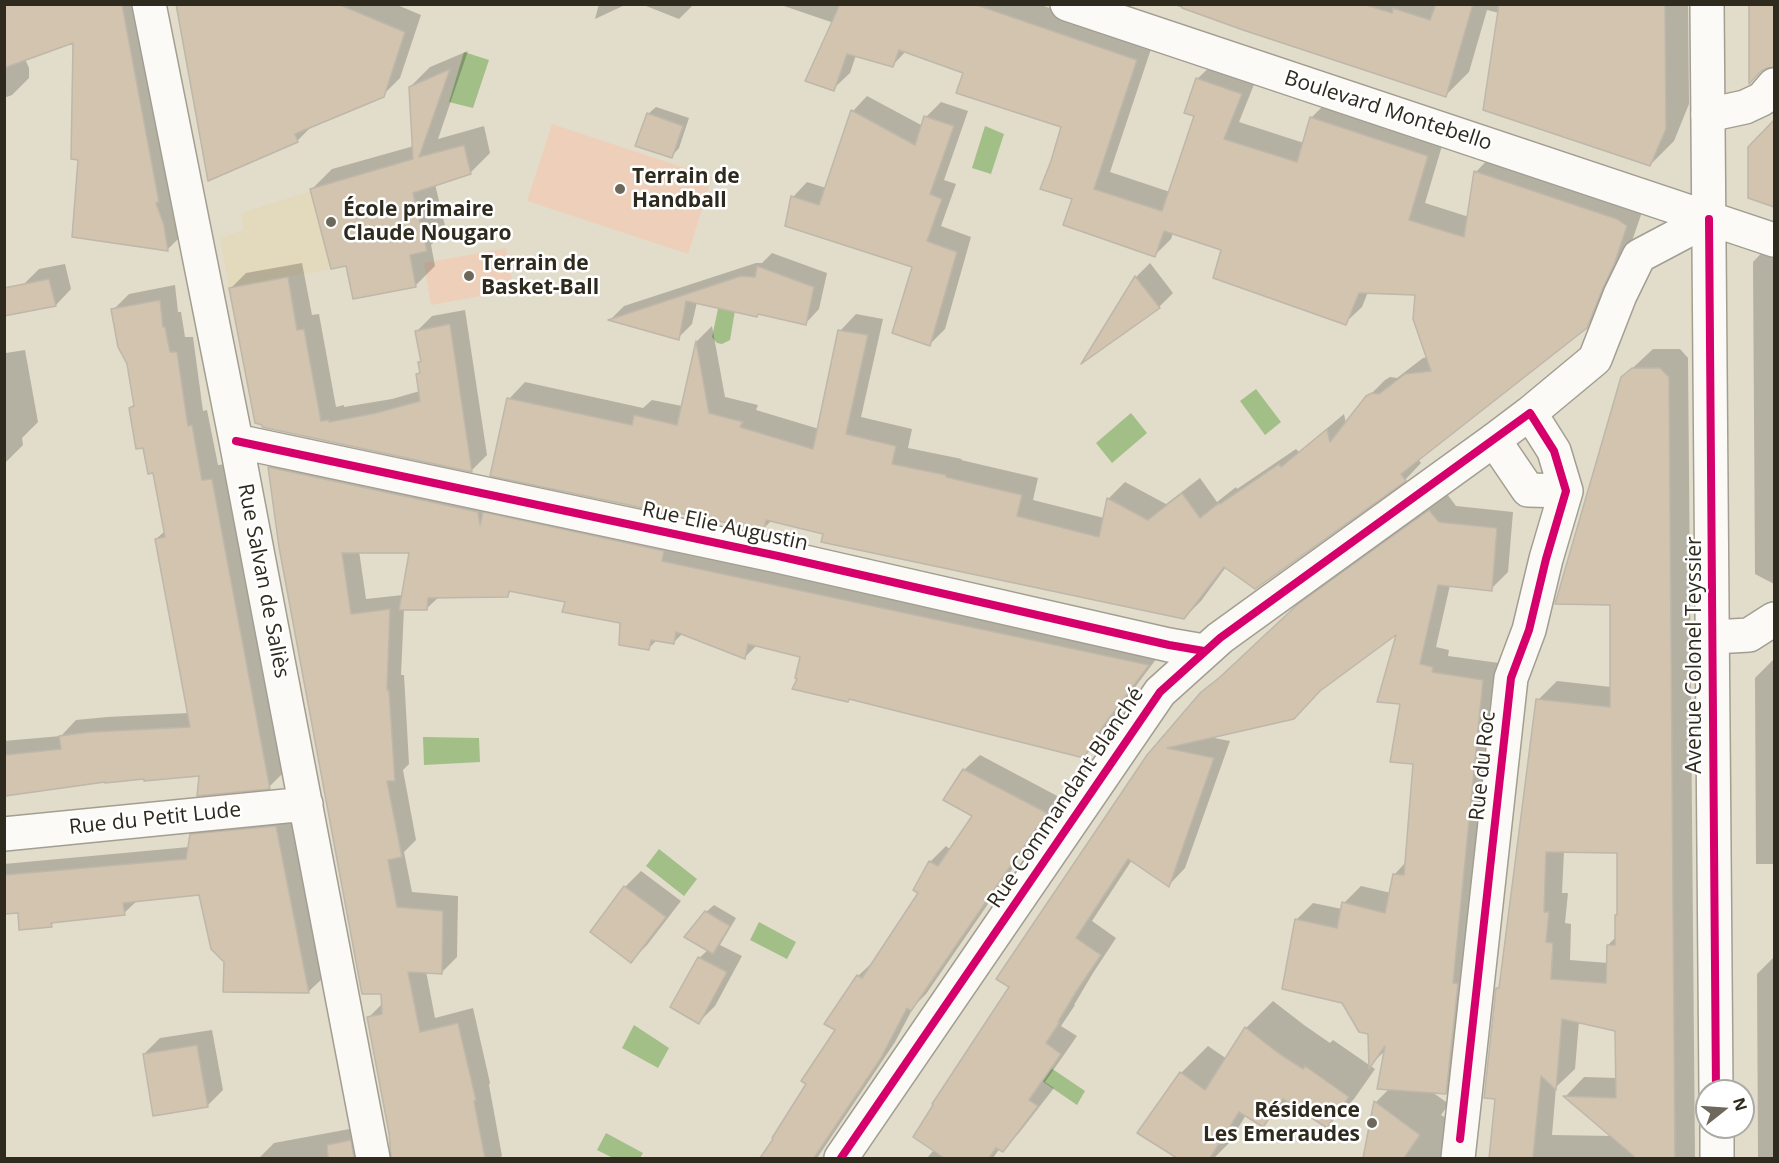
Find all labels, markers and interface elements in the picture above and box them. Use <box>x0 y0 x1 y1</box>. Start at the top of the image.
street label: Boulevard Montebello <box>1281 66 1495 156</box>
place label: Terrain de Handball <box>632 164 740 214</box>
marker: Terrain de Handball <box>613 182 627 196</box>
place label: École primaire Claude Nougaro <box>343 197 511 247</box>
marker: École primaire Claude Nougaro <box>324 215 338 229</box>
place label: Terrain de Basket-Ball <box>481 251 599 301</box>
marker: Terrain de Basket-Ball <box>462 269 476 283</box>
street label: Rue Salvan de Saliès <box>232 482 294 680</box>
street label: Rue Elie Augustin <box>640 497 810 557</box>
street label: Avenue Colonel Teyssier <box>1682 536 1708 774</box>
street label: Rue Commandant Blanché <box>983 683 1149 913</box>
street label: Rue du Roc <box>1465 710 1501 822</box>
street label: Rue du Petit Lude <box>68 797 242 841</box>
north arrow <box>1695 1079 1755 1139</box>
text: N <box>1728 1095 1753 1114</box>
place label: Résidence Les Emeraudes <box>1203 1098 1360 1148</box>
marker: Résidence Les Emeraudes <box>1365 1116 1379 1130</box>

